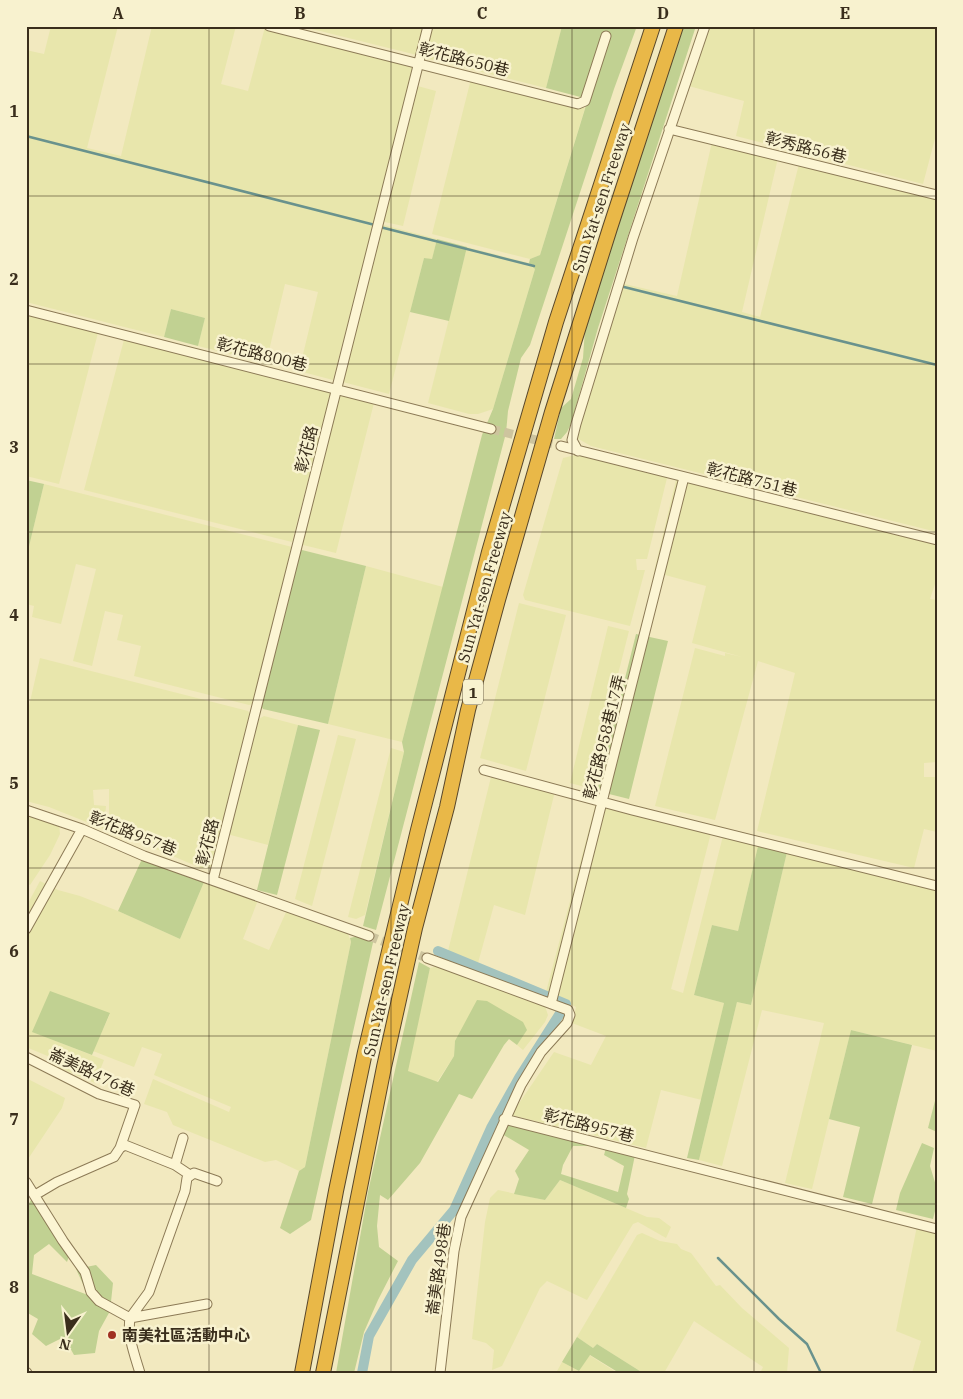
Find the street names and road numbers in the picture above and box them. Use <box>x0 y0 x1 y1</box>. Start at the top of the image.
street label: 彰花路650巷 <box>417 38 511 80</box>
street label: Sun Yat-sen Freeway <box>567 120 635 275</box>
street label: 彰秀路56巷 <box>763 127 849 167</box>
street label: 彰花路800巷 <box>215 333 309 375</box>
street label: 彰花路 <box>290 423 322 475</box>
street label: 彰花路751巷 <box>705 458 799 500</box>
street label: Sun Yat-sen Freeway <box>453 509 515 665</box>
street label: 彰花路958巷17弄 <box>579 672 629 802</box>
road number: 1 <box>463 680 483 704</box>
street label: 彰花路957巷 <box>86 806 180 860</box>
street label: 彰花路 <box>191 816 223 868</box>
street label: Sun Yat-sen Freeway <box>359 901 413 1058</box>
street label: 崙美路476巷 <box>46 1043 138 1101</box>
street label: 彰花路957巷 <box>542 1104 636 1146</box>
street label: 崙美路498巷 <box>422 1222 454 1316</box>

